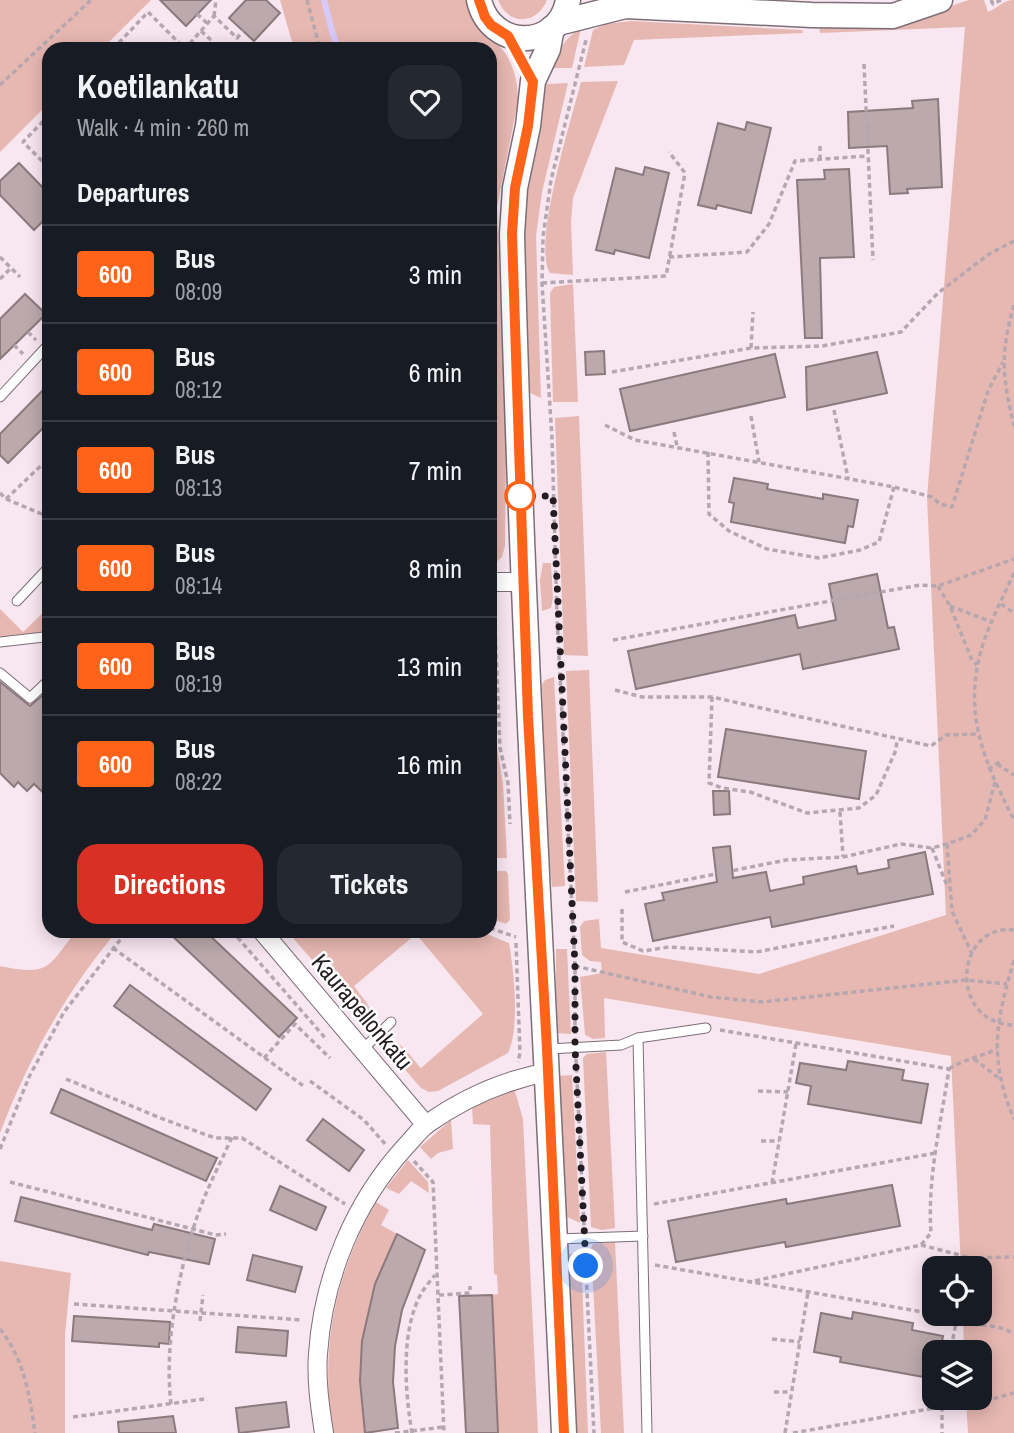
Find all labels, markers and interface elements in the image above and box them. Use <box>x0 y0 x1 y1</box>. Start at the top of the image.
text: Koetilankatu <box>77 64 239 108</box>
button: heart <box>388 65 462 139</box>
text: Walk · 4 min · 260 m <box>77 112 249 143</box>
text: Departures <box>77 175 190 210</box>
text: Bus <box>175 241 215 276</box>
text: 3 min <box>409 257 462 292</box>
text: 600 <box>99 258 132 290</box>
text: 08:09 <box>175 276 222 307</box>
text: Bus <box>175 339 215 374</box>
text: 6 min <box>409 355 462 390</box>
text: 600 <box>99 356 132 388</box>
text: 08:12 <box>175 374 222 405</box>
text: Bus <box>175 437 215 472</box>
text: 7 min <box>409 453 462 488</box>
text: 600 <box>99 454 132 486</box>
text: 08:13 <box>175 472 222 503</box>
unlabelled marker <box>505 481 535 511</box>
text: Bus <box>175 535 215 570</box>
text: 8 min <box>409 551 462 586</box>
text: 600 <box>99 552 132 584</box>
text: 08:14 <box>175 570 222 601</box>
text: Bus <box>175 633 215 668</box>
text: 13 min <box>397 649 462 684</box>
text: 600 <box>99 650 132 682</box>
text: 08:19 <box>175 668 222 699</box>
text: Bus <box>175 731 215 766</box>
text: 16 min <box>397 747 462 782</box>
text: 600 <box>99 748 132 780</box>
text: 08:22 <box>175 766 222 797</box>
button: Directions <box>77 844 263 924</box>
button: Tickets <box>277 844 462 924</box>
street label: Kaurapellonkatu <box>305 947 421 1076</box>
your location <box>568 1248 603 1283</box>
map controls <box>922 1256 992 1410</box>
button: locate <box>922 1256 992 1326</box>
button: layers <box>922 1340 992 1410</box>

